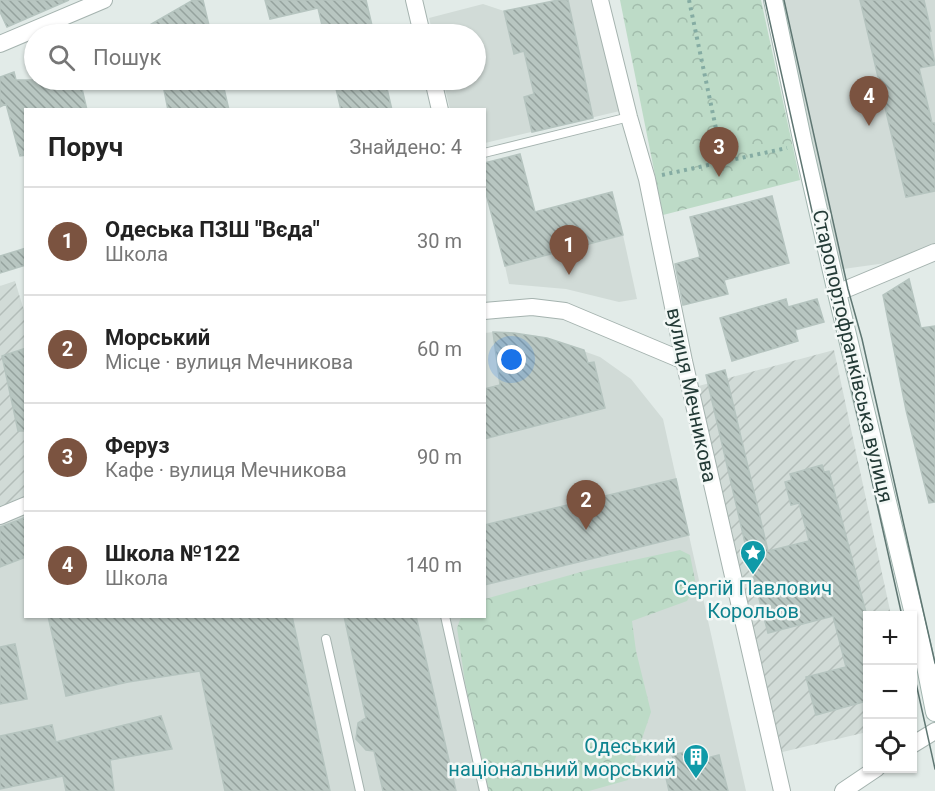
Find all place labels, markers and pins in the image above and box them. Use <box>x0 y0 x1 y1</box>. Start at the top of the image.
pin: 4 <box>850 76 888 126</box>
pin: 3 <box>700 128 738 177</box>
pin: 1 <box>550 226 588 275</box>
pin: 2 <box>566 480 606 530</box>
place icon: Сергій Павлович Корольов <box>738 538 768 576</box>
place label: Сергій Павлович Корольов <box>674 576 832 623</box>
place label: Одеський національний морський <box>448 734 676 781</box>
building icon: Одеський національний морський <box>681 742 711 780</box>

